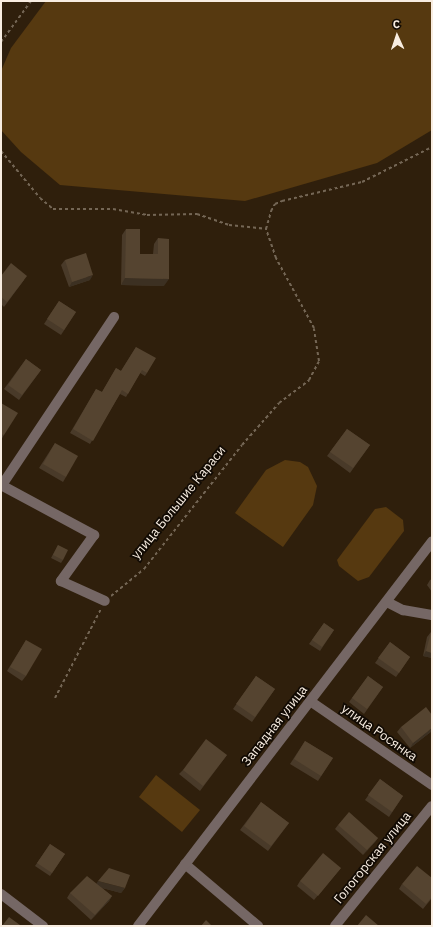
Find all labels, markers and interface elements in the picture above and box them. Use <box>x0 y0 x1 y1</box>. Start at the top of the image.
north arrow <box>377 16 417 56</box>
text: С <box>392 17 400 31</box>
street label: улица Большие Караси <box>129 443 229 563</box>
street label: Западная улица <box>239 683 311 769</box>
street label: улица Росянка <box>338 701 420 765</box>
street label: Гологорская улица <box>331 809 415 907</box>

